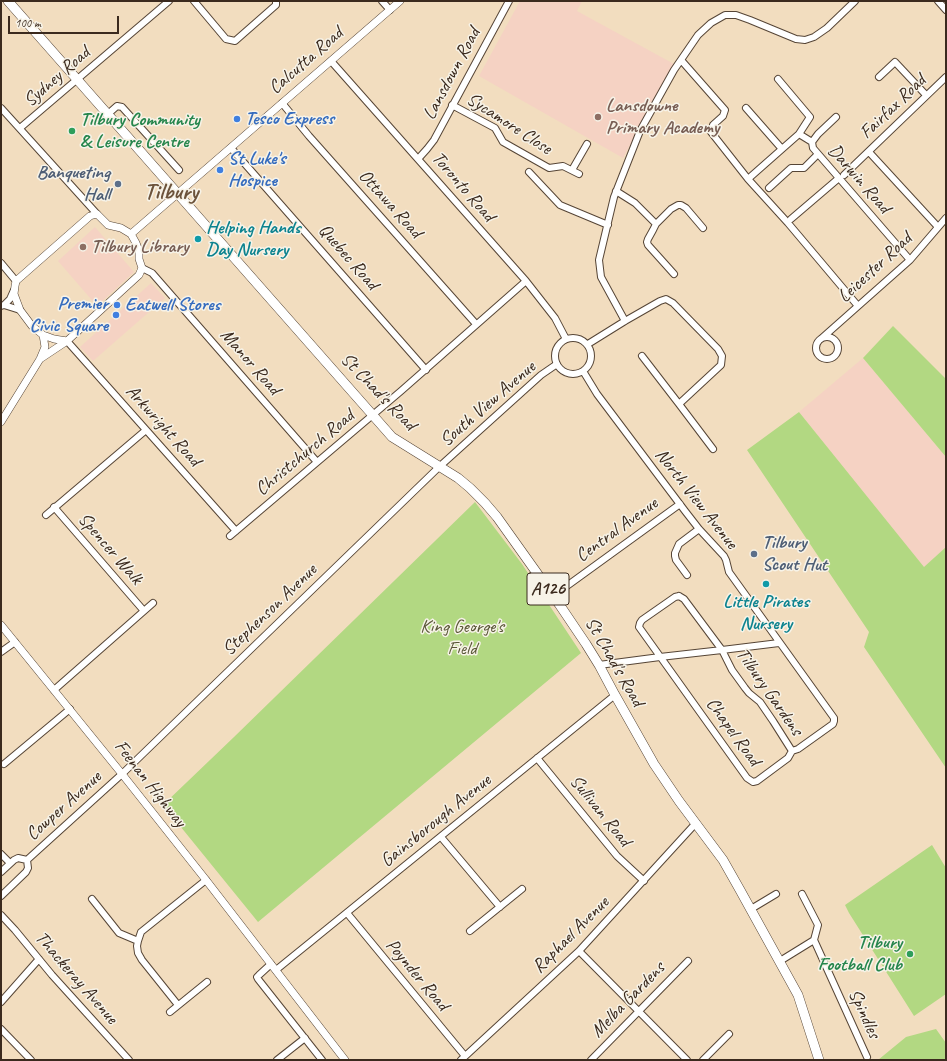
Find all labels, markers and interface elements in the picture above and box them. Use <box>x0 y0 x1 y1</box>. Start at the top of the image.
scale bar <box>10 8 121 34</box>
text: 100 m <box>15 15 41 31</box>
street label: Calcutta Road <box>264 23 348 99</box>
street label: Lansdown Road <box>418 24 486 124</box>
street label: Sydney Road <box>19 42 95 112</box>
street label: Fairfax Road <box>855 70 931 144</box>
street label: Sycamore Close <box>462 88 556 160</box>
place label: Lansdowne Primary Academy <box>606 95 719 139</box>
place label: Tesco Express <box>245 108 334 130</box>
place label: Tilbury Community & Leisure Centre <box>80 109 200 153</box>
marker: Lansdowne Primary Academy <box>593 112 603 122</box>
marker: Tesco Express <box>232 114 242 124</box>
marker: Tilbury Community & Leisure Centre <box>67 126 77 136</box>
street label: Darwin Road <box>823 140 895 218</box>
street label: Toronto Road <box>426 147 500 227</box>
place label: St Luke's Hospice <box>228 148 286 192</box>
place label: Banqueting Hall <box>37 162 110 206</box>
marker: St Luke's Hospice <box>215 165 225 175</box>
street label: Ottawa Road <box>353 165 427 243</box>
marker: Banqueting Hall <box>113 179 123 189</box>
district label: Tilbury <box>144 179 198 207</box>
place label: Helping Hands Day Nursery <box>206 217 300 261</box>
street label: Quebec Road <box>313 219 383 295</box>
street label: Leicester Road <box>833 228 917 308</box>
marker: Helping Hands Day Nursery <box>193 234 203 244</box>
place label: Tilbury Library <box>91 236 189 258</box>
marker: Tilbury Library <box>78 242 88 252</box>
place label: Premier Civic Square <box>30 293 108 337</box>
place label: Eatwell Stores <box>125 294 220 316</box>
marker: Eatwell Stores <box>112 300 122 310</box>
marker: Premier Civic Square <box>111 310 121 320</box>
street label: Manor Road <box>215 324 285 400</box>
street label: St Chad's Road <box>335 348 421 436</box>
street label: South View Avenue <box>435 356 541 452</box>
street label: Arkwright Road <box>121 381 205 471</box>
street label: Christchurch Road <box>251 405 359 501</box>
street label: North View Avenue <box>650 444 742 554</box>
street label: Central Avenue <box>572 493 662 567</box>
street label: Spencer Walk <box>73 508 147 590</box>
place label: Tilbury Scout Hut <box>762 532 827 576</box>
marker: Tilbury Scout Hut <box>749 549 759 559</box>
street label: Stephenson Avenue <box>218 559 322 661</box>
road number: A126 <box>527 573 569 605</box>
marker: Little Pirates Nursery <box>761 579 771 589</box>
place label: Little Pirates Nursery <box>723 591 809 635</box>
street label: St Chad's Road <box>579 613 649 711</box>
park label: King George's Field <box>420 616 504 660</box>
street label: Tilbury Gardens <box>730 644 808 740</box>
street label: Chapel Road <box>701 693 765 771</box>
street label: Feenan Highway <box>109 736 191 832</box>
street label: Cowper Avenue <box>22 766 106 846</box>
street label: Gainsborough Avenue <box>376 770 496 872</box>
street label: Sullivan Road <box>564 771 636 851</box>
street label: Raphael Avenue <box>528 892 614 978</box>
street label: Thackeray Avenue <box>30 927 122 1029</box>
place label: Tilbury Football Club <box>818 932 902 976</box>
street label: Poynder Road <box>380 934 454 1016</box>
marker: Tilbury Football Club <box>905 949 915 959</box>
street label: Melba Gardens <box>586 957 670 1043</box>
street label: Spindles <box>843 986 885 1042</box>

